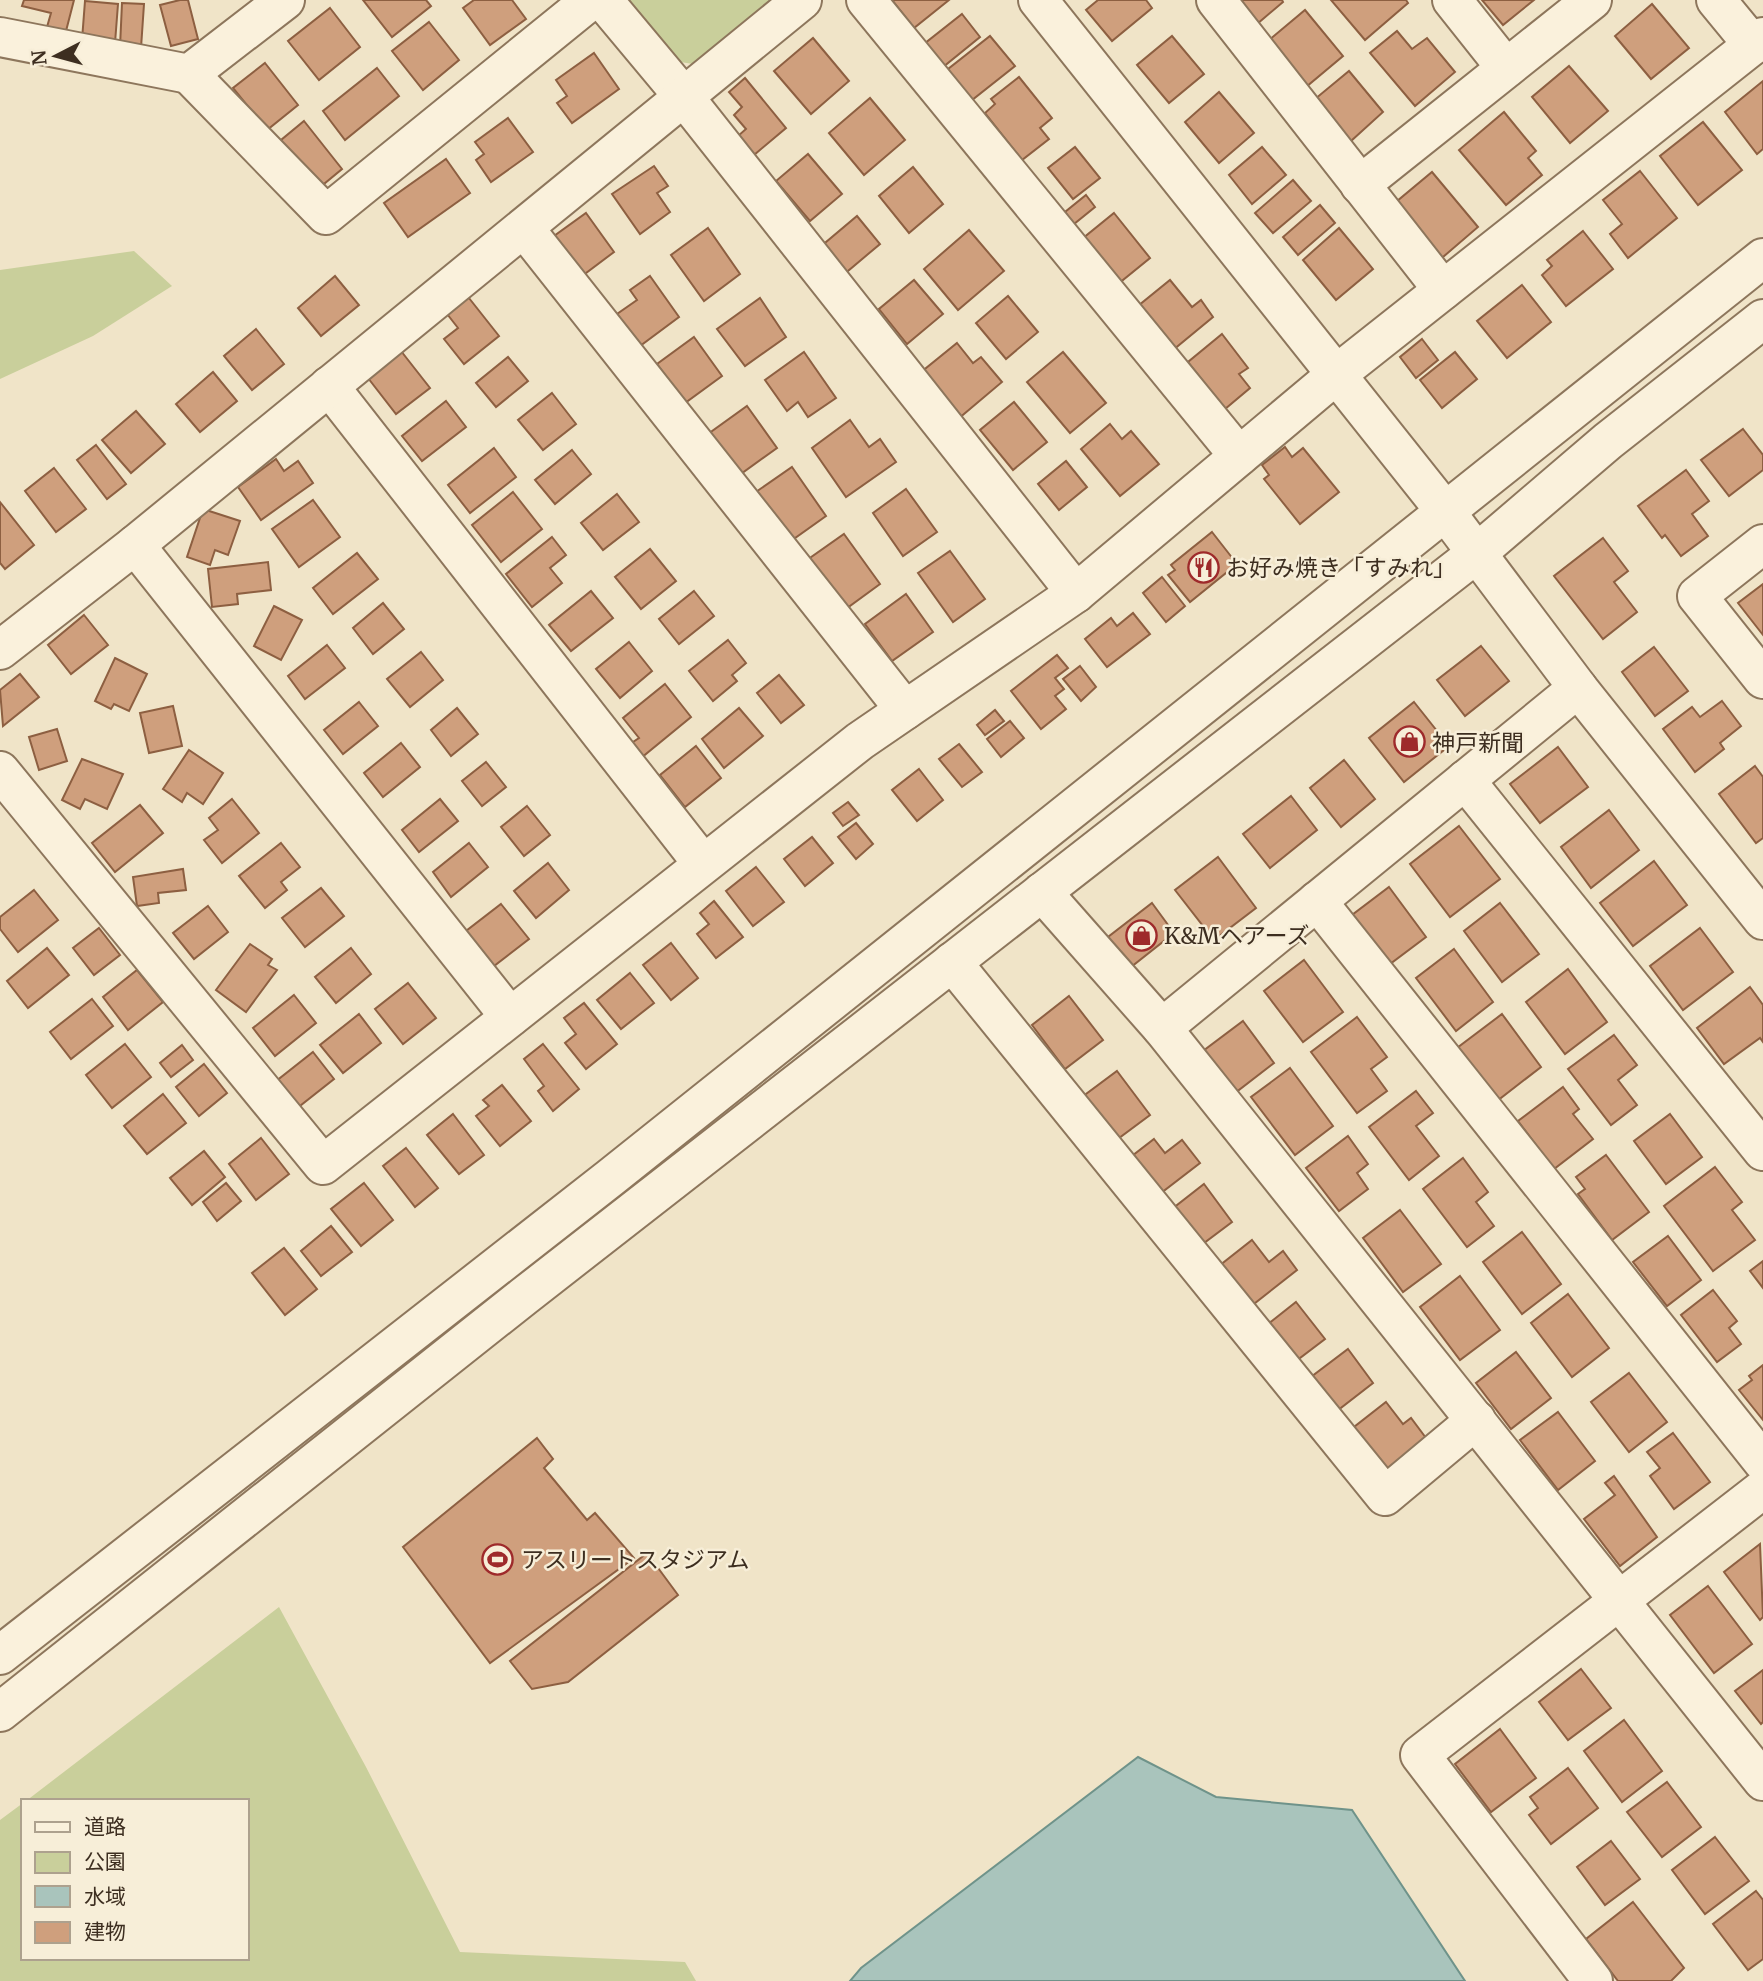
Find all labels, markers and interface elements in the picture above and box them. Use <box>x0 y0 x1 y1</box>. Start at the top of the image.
north arrow <box>21 21 91 91</box>
text: N <box>26 49 52 66</box>
restaurant icon: お好み焼き「すみれ」 <box>1186 550 1220 584</box>
place label: お好み焼き「すみれ」 <box>1226 553 1456 582</box>
shop icon: 神戸新聞 <box>1392 725 1426 759</box>
place label: 神戸新聞 <box>1432 728 1524 757</box>
shop icon: K&Mヘアーズ <box>1124 918 1158 952</box>
place label: K&Mヘアーズ <box>1164 921 1310 950</box>
sports icon: アスリートスタジアム <box>481 1542 515 1576</box>
place label: アスリートスタジアム <box>521 1545 749 1574</box>
legend <box>21 1799 248 1960</box>
text: 道路 <box>84 1813 126 1840</box>
text: 公園 <box>84 1848 126 1875</box>
text: 水域 <box>84 1883 126 1910</box>
text: 建物 <box>84 1918 126 1945</box>

